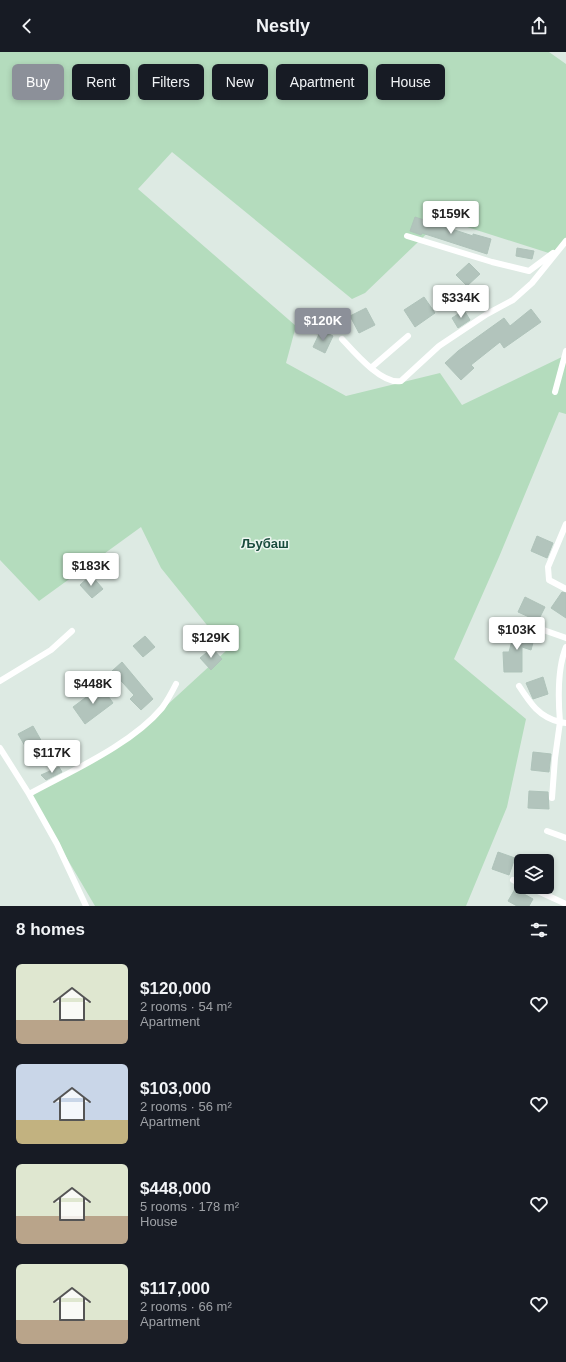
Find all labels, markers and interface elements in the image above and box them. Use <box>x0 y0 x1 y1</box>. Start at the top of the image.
icon: back <box>16 15 38 37</box>
icon: share <box>528 15 550 37</box>
text: Nestly <box>256 16 310 36</box>
chip: Buy <box>12 64 64 100</box>
chip: Rent <box>72 64 130 100</box>
chip: Filters <box>138 64 204 100</box>
chip: New <box>212 64 268 100</box>
chip: Apartment <box>276 64 368 100</box>
chip: House <box>376 64 445 100</box>
pin: $159K <box>423 201 479 235</box>
text: $159K <box>432 206 470 221</box>
pin: $334K <box>433 285 489 319</box>
text: $334K <box>442 290 480 305</box>
pin: $120K <box>295 308 351 342</box>
text: $120K <box>304 313 342 328</box>
district label: Љубаш <box>241 536 289 551</box>
pin: $183K <box>63 553 119 587</box>
text: $183K <box>72 558 110 573</box>
pin: $103K <box>489 617 545 651</box>
text: $103K <box>498 622 536 637</box>
pin: $129K <box>183 625 239 659</box>
text: $129K <box>192 630 230 645</box>
pin: $448K <box>65 671 121 705</box>
text: $448K <box>74 676 112 691</box>
pin: $117K <box>24 740 80 774</box>
text: $117K <box>33 745 71 760</box>
map controls <box>514 854 554 894</box>
button: layers <box>514 854 554 894</box>
icon: filters <box>528 919 550 941</box>
text: 8 homes <box>16 920 85 939</box>
text: $120,000 <box>140 979 211 998</box>
icon: home <box>48 980 96 1028</box>
icon: heart <box>528 993 550 1015</box>
text: 2 rooms · 54 m² <box>140 999 232 1014</box>
text: Apartment <box>140 1014 200 1029</box>
text: $103,000 <box>140 1079 211 1098</box>
icon: home <box>48 1080 96 1128</box>
icon: heart <box>528 1093 550 1115</box>
text: 2 rooms · 56 m² <box>140 1099 232 1114</box>
text: Apartment <box>140 1114 200 1129</box>
text: $448,000 <box>140 1179 211 1198</box>
icon: home <box>48 1180 96 1228</box>
icon: heart <box>528 1193 550 1215</box>
text: 5 rooms · 178 m² <box>140 1199 239 1214</box>
text: House <box>140 1214 178 1229</box>
text: $117,000 <box>140 1279 210 1298</box>
icon: home <box>48 1280 96 1328</box>
icon: heart <box>528 1293 550 1315</box>
text: 2 rooms · 66 m² <box>140 1299 232 1314</box>
text: Apartment <box>140 1314 200 1329</box>

